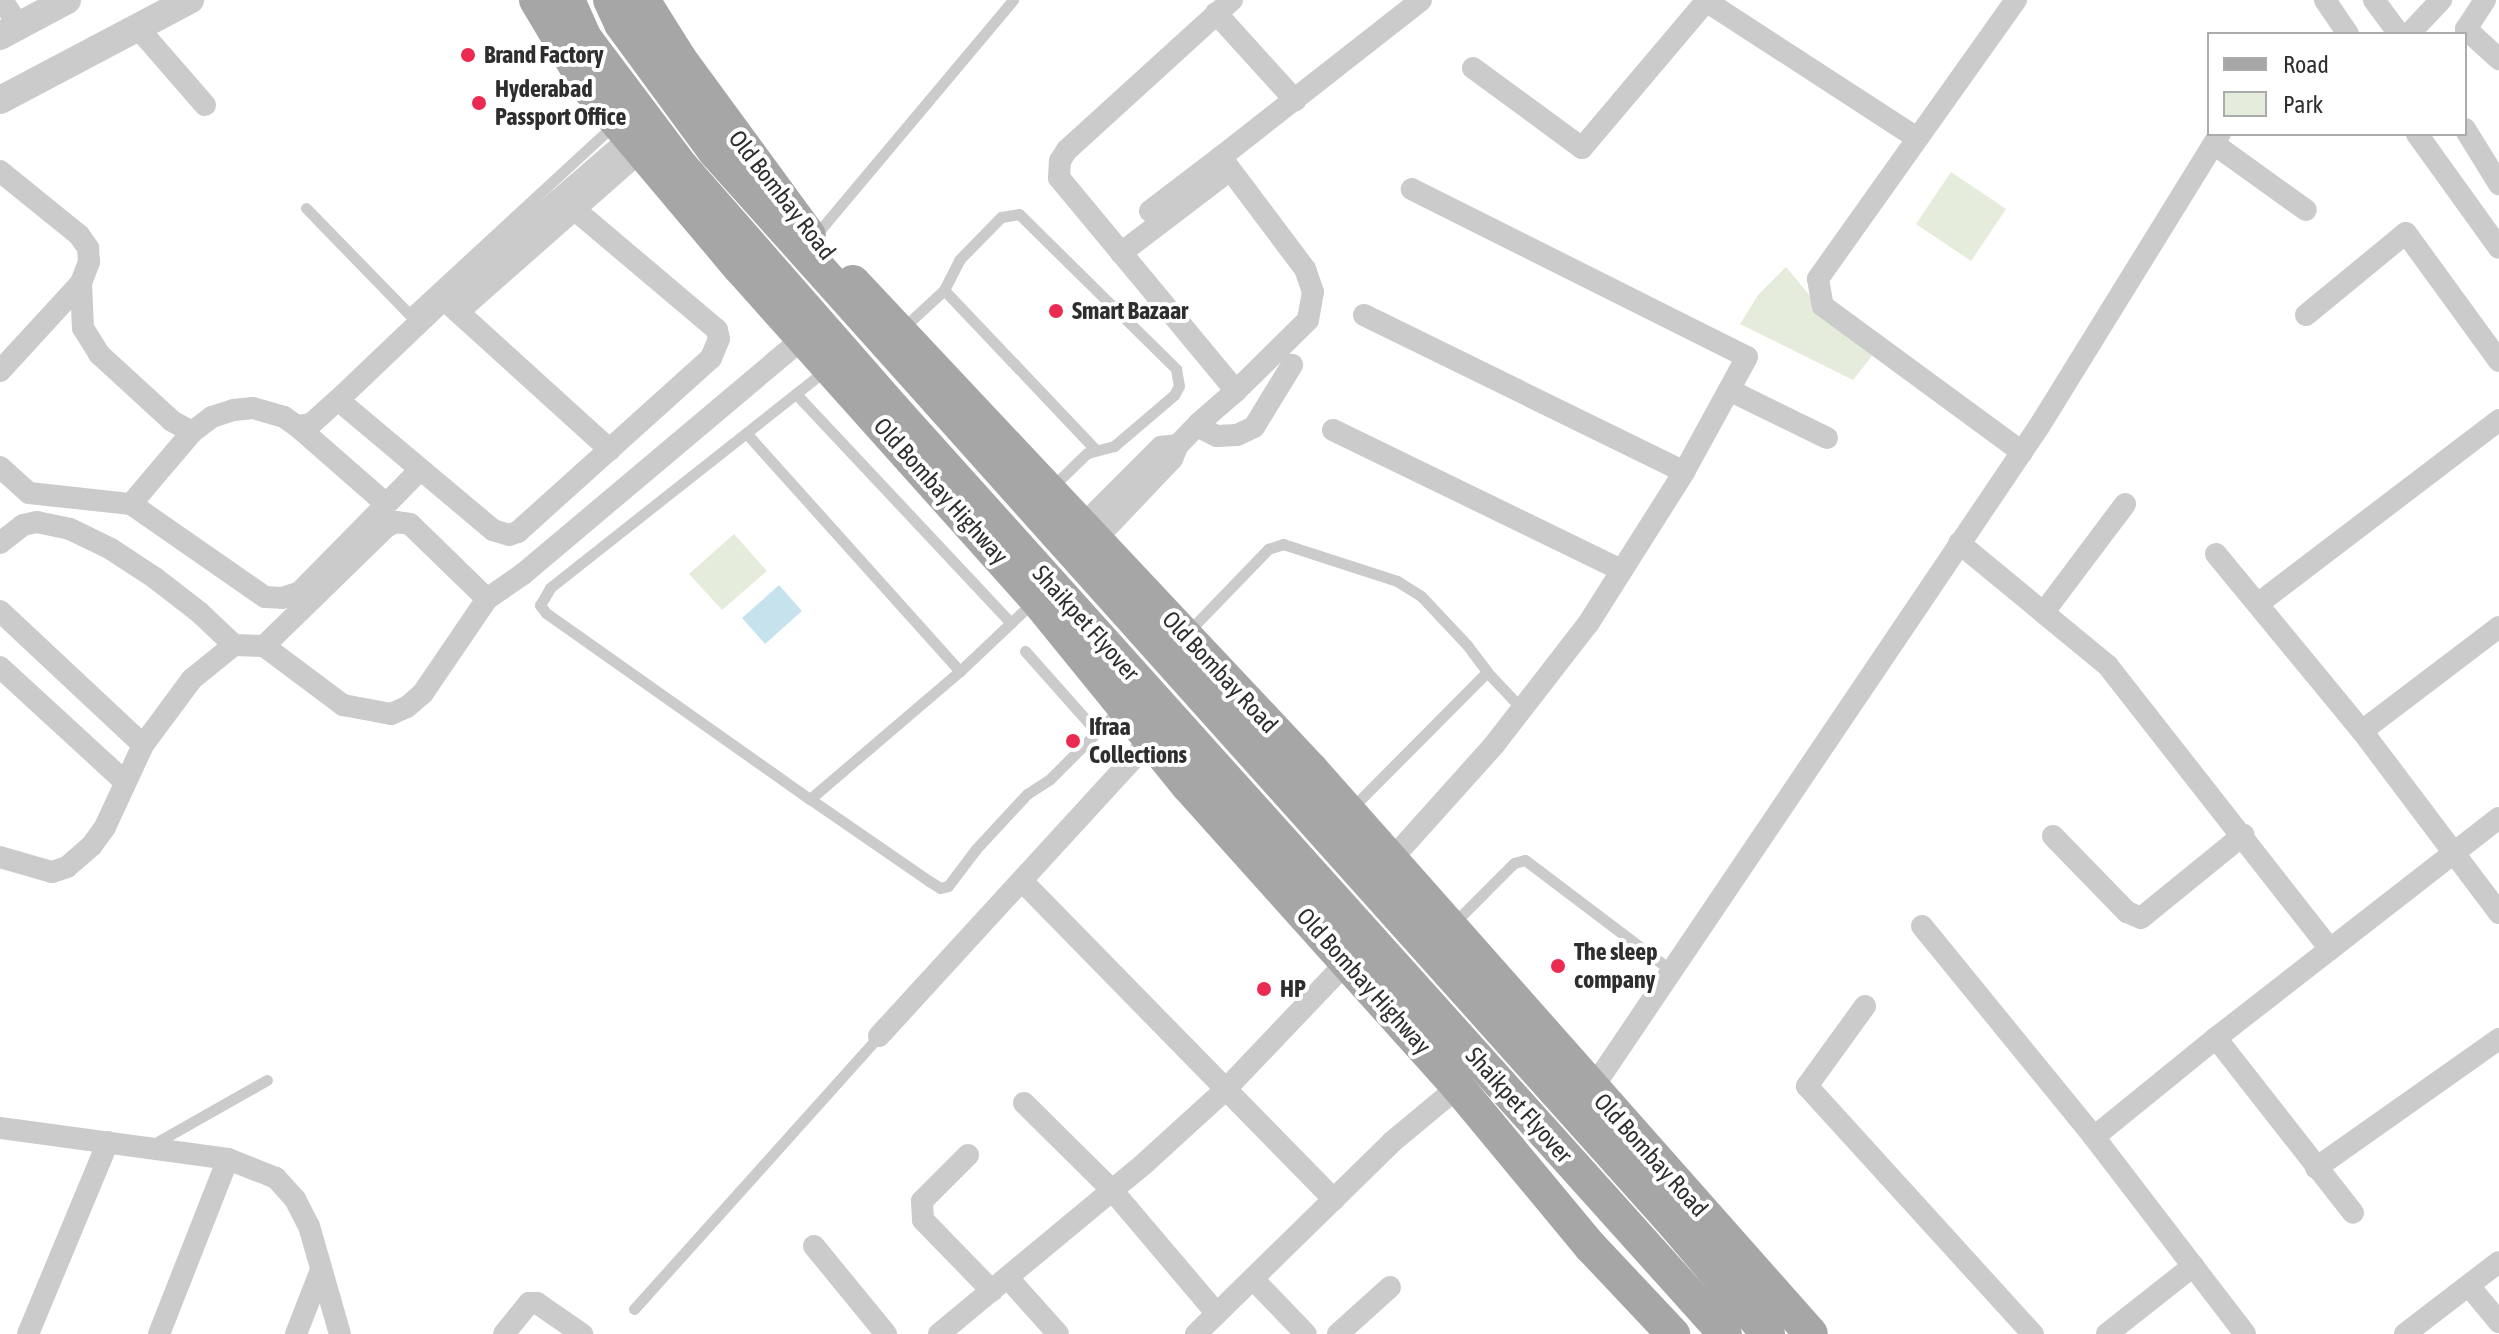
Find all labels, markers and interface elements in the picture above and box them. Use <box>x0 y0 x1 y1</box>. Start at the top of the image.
legend <box>2207 32 2467 136</box>
place label: Brand Factory <box>484 41 604 69</box>
marker: Brand Factory <box>459 46 477 64</box>
text: Road <box>2283 51 2329 78</box>
place label: Hyderabad Passport Office <box>495 75 626 131</box>
text: Park <box>2283 91 2323 118</box>
marker: Hyderabad Passport Office <box>470 94 488 112</box>
street label: Old Bombay Road <box>723 125 841 265</box>
place label: Smart Bazaar <box>1072 297 1188 325</box>
marker: Smart Bazaar <box>1047 302 1065 320</box>
street label: Old Bombay Highway <box>868 412 1014 570</box>
street label: Shaikpet Flyover <box>1027 559 1145 687</box>
street label: Old Bombay Road <box>1156 605 1284 739</box>
place label: Ifraa Collections <box>1089 713 1187 769</box>
marker: Ifraa Collections <box>1064 732 1082 750</box>
street label: Old Bombay Highway <box>1291 902 1437 1060</box>
place label: The sleep company <box>1574 938 1658 994</box>
marker: The sleep company <box>1549 957 1567 975</box>
place label: HP <box>1280 975 1306 1003</box>
marker: HP <box>1255 980 1273 998</box>
street label: Shaikpet Flyover <box>1460 1041 1578 1169</box>
street label: Old Bombay Road <box>1588 1087 1714 1223</box>

